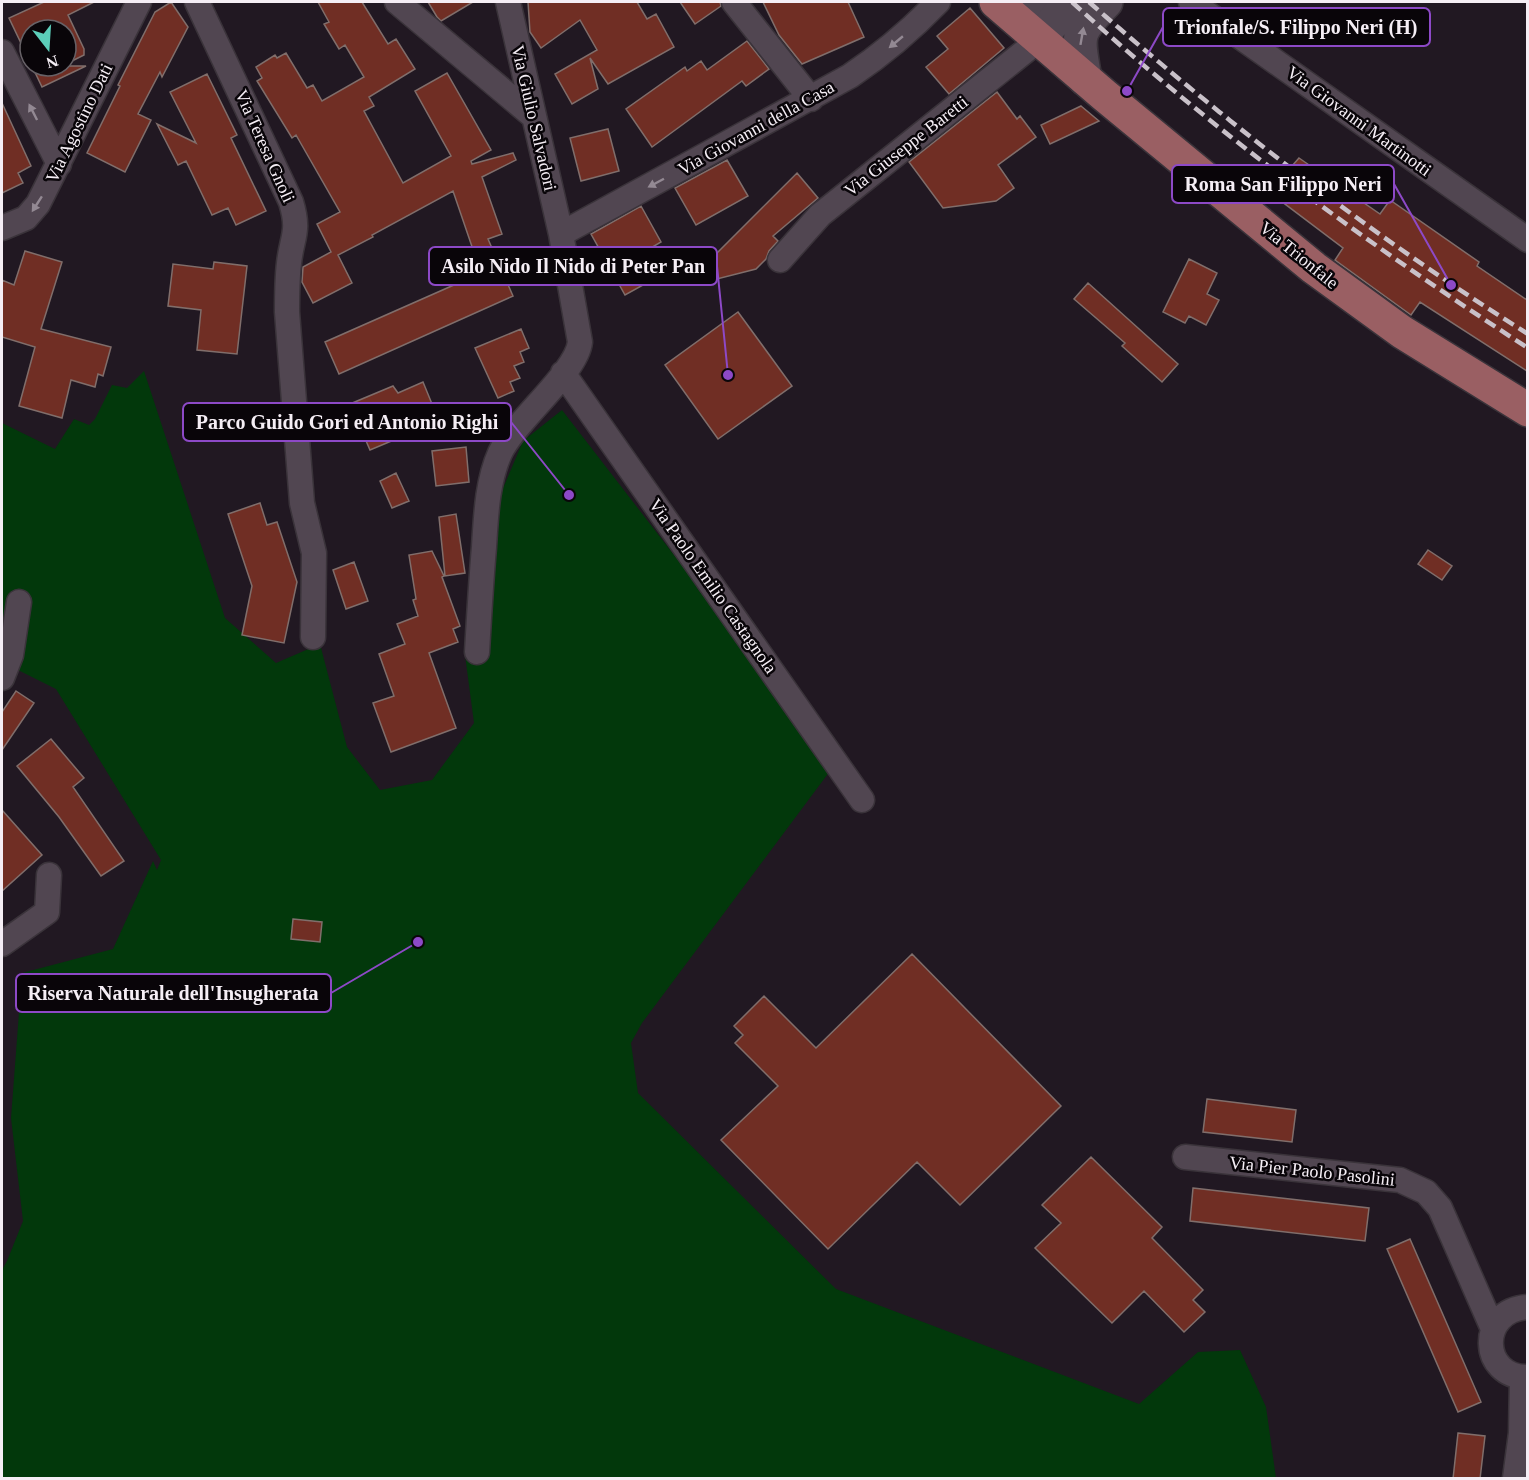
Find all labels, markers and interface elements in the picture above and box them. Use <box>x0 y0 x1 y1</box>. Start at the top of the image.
callout: Trionfale/S. Filippo Neri (H) <box>1163 8 1430 46</box>
text: Trionfale/S. Filippo Neri (H) <box>1175 16 1417 39</box>
north arrow <box>18 18 78 78</box>
one-way arrow <box>1078 26 1087 45</box>
one-way arrow <box>888 36 904 49</box>
street label: Via Giulio Salvadori <box>508 43 560 193</box>
text: N <box>44 52 60 72</box>
street label: Via Agostino Dati <box>42 60 116 186</box>
street label: Via Giovanni Martinotti <box>1283 62 1435 180</box>
street label: Via Giovanni della Casa <box>674 77 838 179</box>
street label: Via Teresa Gnoli <box>231 87 299 205</box>
street label: Via Giuseppe Baretti <box>840 92 972 200</box>
one-way arrow <box>28 104 37 121</box>
callout: Roma San Filippo Neri <box>1172 165 1394 203</box>
text: Roma San Filippo Neri <box>1184 173 1382 196</box>
one-way arrow <box>647 178 664 188</box>
one-way arrow <box>31 195 43 211</box>
street label: Via Trionfale <box>1256 217 1342 293</box>
callout: Asilo Nido Il Nido di Peter Pan <box>429 247 717 285</box>
text: Asilo Nido Il Nido di Peter Pan <box>441 255 705 277</box>
callout: Parco Guido Gori ed Antonio Righi <box>183 403 511 441</box>
text: Parco Guido Gori ed Antonio Righi <box>196 411 499 434</box>
street label: Via Paolo Emilio Castagnola <box>645 495 781 677</box>
callout: Riserva Naturale dell'Insugherata <box>16 974 331 1012</box>
text: Riserva Naturale dell'Insugherata <box>27 982 319 1005</box>
street label: Via Pier Paolo Pasolini <box>1228 1152 1396 1190</box>

